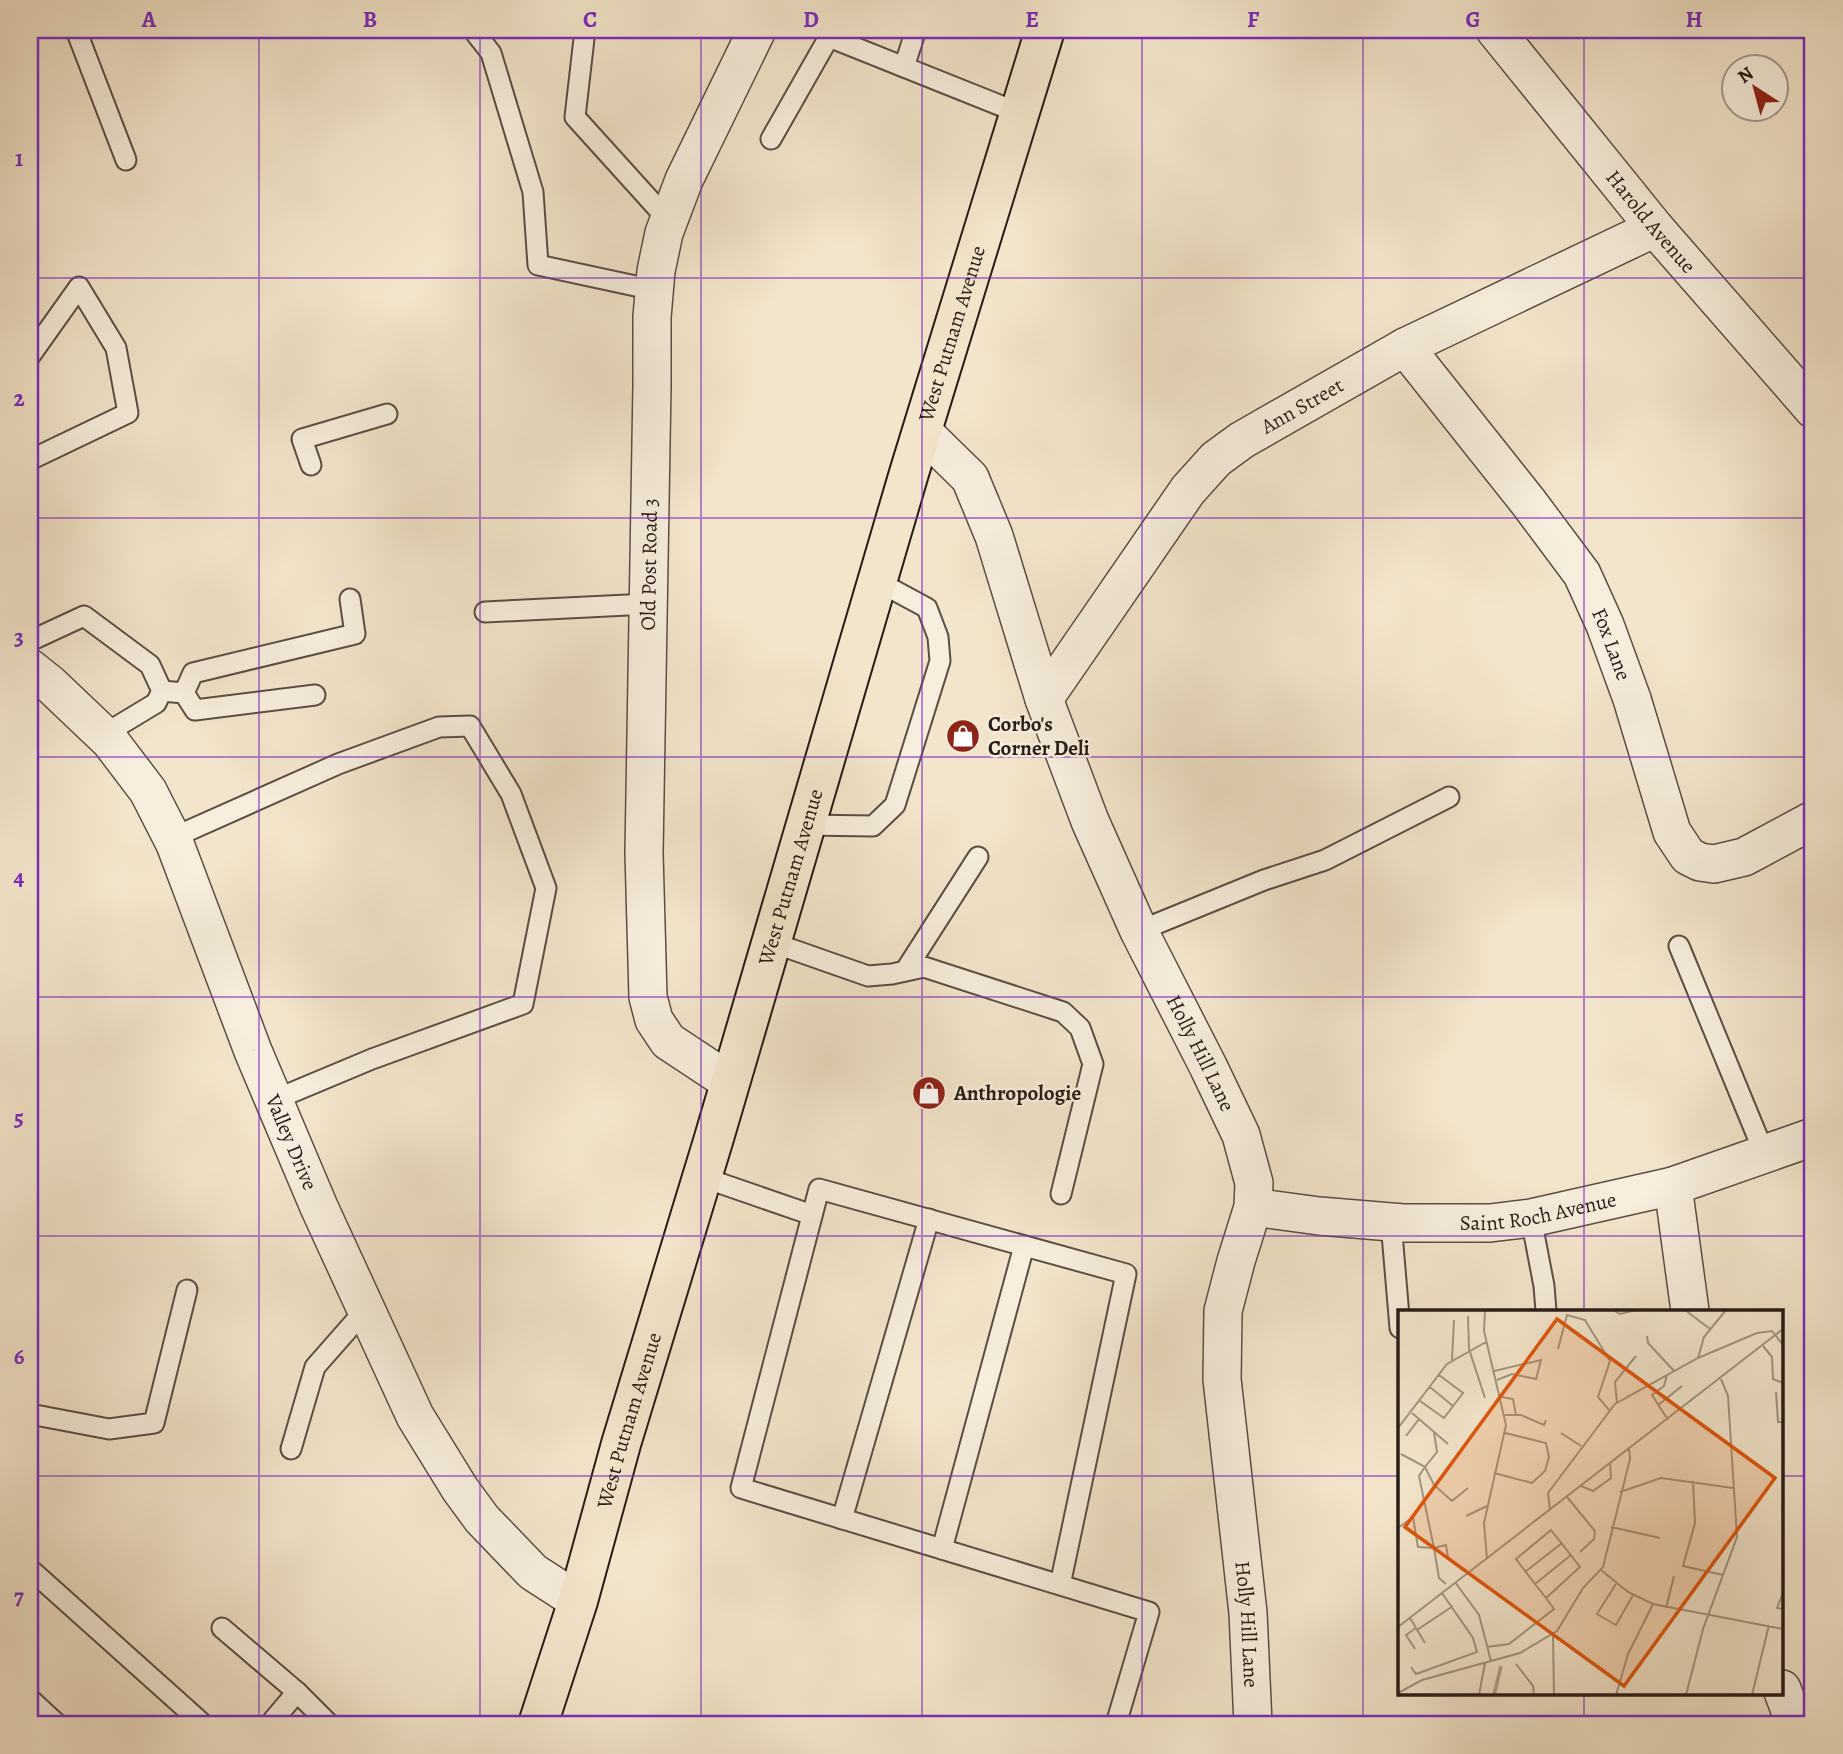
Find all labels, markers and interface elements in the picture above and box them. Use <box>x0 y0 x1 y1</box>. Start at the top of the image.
text: A <box>141 4 157 35</box>
text: B <box>363 4 377 35</box>
text: C <box>583 4 597 35</box>
text: D <box>803 4 819 35</box>
text: E <box>1025 4 1039 35</box>
text: F <box>1247 4 1260 35</box>
text: G <box>1465 4 1481 35</box>
text: H <box>1685 4 1703 35</box>
north arrow <box>1720 52 1790 122</box>
text: N <box>1732 60 1759 90</box>
text: 1 <box>15 143 23 174</box>
street label: Harold Avenue <box>1600 164 1702 279</box>
street label: West Putnam Avenue <box>911 242 992 426</box>
street label: Ann Street <box>1255 371 1349 441</box>
text: 2 <box>13 383 25 414</box>
street label: Old Post Road 3 <box>634 498 664 631</box>
street label: Fox Lane <box>1585 603 1638 684</box>
text: 3 <box>14 622 24 653</box>
place label: Corbo's Corner Deli <box>988 710 1090 762</box>
shop icon: Corbo's Corner Deli <box>944 717 982 755</box>
street label: West Putnam Avenue <box>751 785 830 969</box>
text: 4 <box>14 862 25 893</box>
street label: Holly Hill Lane <box>1160 990 1242 1116</box>
shop icon: Anthropologie <box>910 1074 948 1112</box>
place label: Anthropologie <box>953 1079 1081 1107</box>
street label: Valley Drive <box>259 1089 324 1194</box>
text: 5 <box>14 1102 24 1133</box>
street label: Saint Roch Avenue <box>1460 1185 1619 1237</box>
inset map <box>1398 1310 1784 1694</box>
street label: West Putnam Avenue <box>590 1329 668 1513</box>
text: 6 <box>14 1341 25 1372</box>
street label: Holly Hill Lane <box>1228 1559 1265 1688</box>
text: 7 <box>14 1581 24 1612</box>

